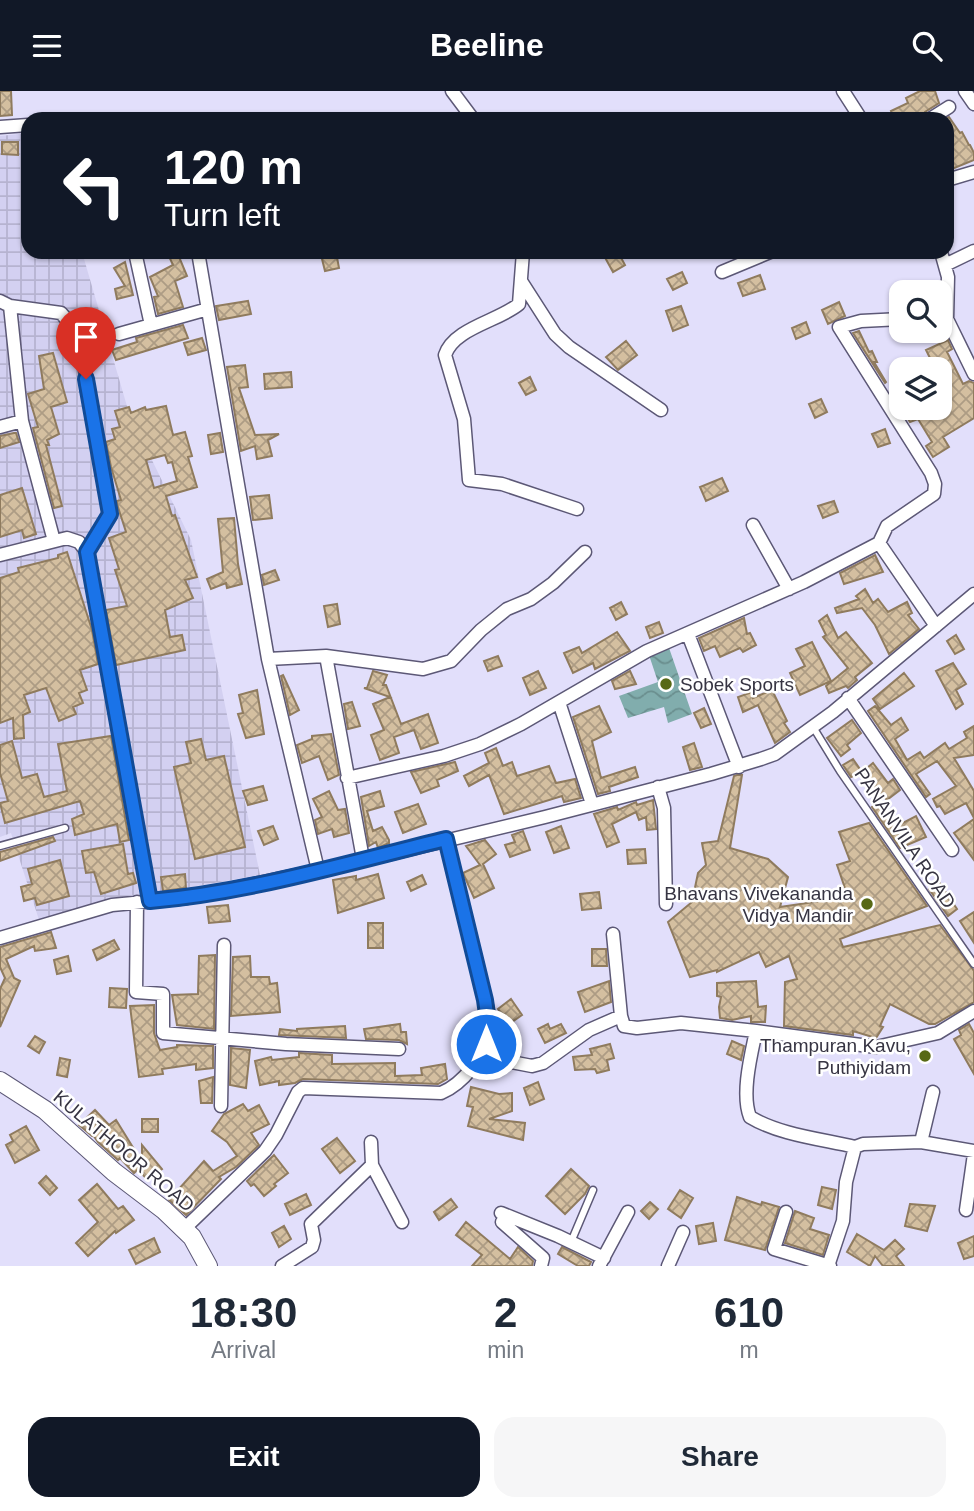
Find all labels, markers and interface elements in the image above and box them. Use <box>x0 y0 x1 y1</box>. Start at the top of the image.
icon: menu <box>28 27 66 65</box>
text: Beeline <box>430 27 544 63</box>
icon: search <box>908 27 946 65</box>
icon: left <box>49 140 140 231</box>
text: 120 m <box>164 140 303 194</box>
text: Turn left <box>164 197 280 233</box>
map controls <box>889 280 952 420</box>
button: search <box>889 280 952 343</box>
pin <box>56 307 116 379</box>
icon: arrive <box>67 318 105 356</box>
button: layers <box>889 357 952 420</box>
place label: Sobek Sports <box>680 674 794 695</box>
marker: Sobek Sports <box>658 676 674 692</box>
street label: PANANVILA ROAD <box>850 764 960 912</box>
place label: Bhavans Vivekananda Vidya Mandir <box>664 883 854 926</box>
marker: Bhavans Vivekananda Vidya Mandir <box>859 896 875 912</box>
position arrow <box>449 1007 523 1081</box>
place label: Thampuran Kavu, Puthiyidam <box>760 1035 911 1078</box>
marker: Thampuran Kavu, Puthiyidam <box>917 1048 933 1064</box>
street label: KULATHOOR ROAD <box>49 1086 199 1216</box>
text: 18:30 <box>190 1289 297 1336</box>
text: 2 <box>494 1289 517 1336</box>
text: 610 <box>714 1289 784 1336</box>
text: Arrival <box>211 1337 276 1363</box>
text: min <box>487 1337 524 1363</box>
text: m <box>740 1337 759 1363</box>
button: Exit <box>28 1417 480 1497</box>
button: Share <box>494 1417 946 1497</box>

